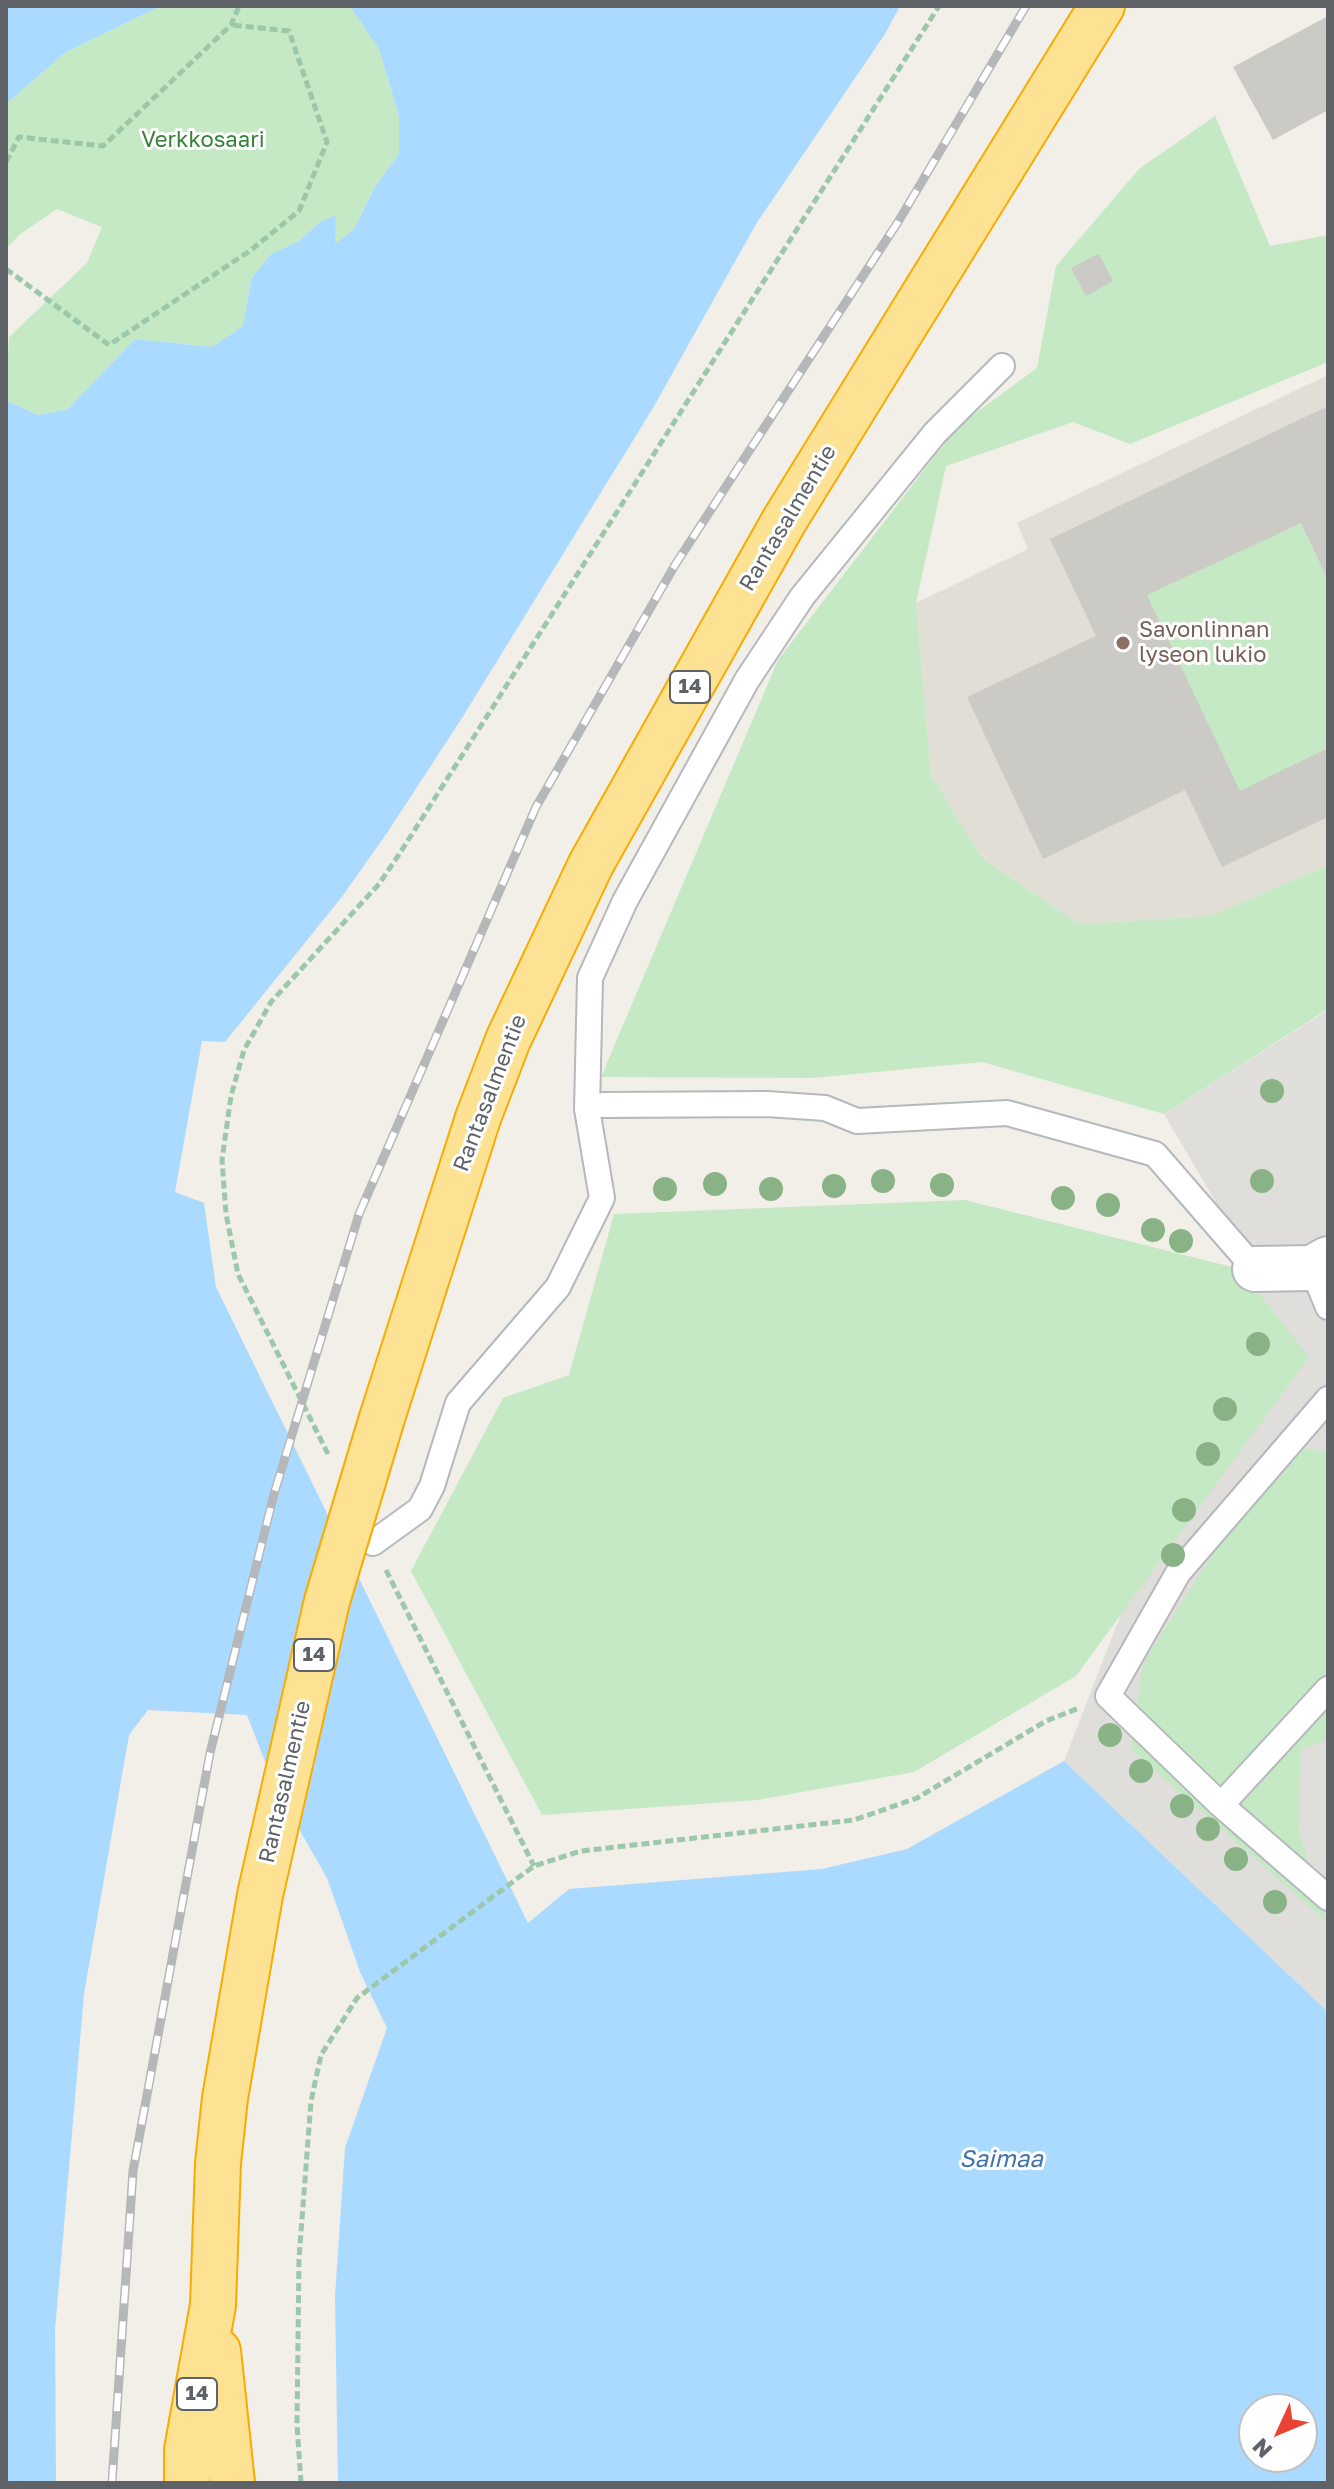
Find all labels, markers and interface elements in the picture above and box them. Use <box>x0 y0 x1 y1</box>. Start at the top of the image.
park label: Verkkosaari <box>141 127 265 153</box>
street label: Rantasalmentie <box>734 440 842 596</box>
place label: Savonlinnan lyseon lukio <box>1139 617 1270 668</box>
marker: Savonlinnan lyseon lukio <box>1114 634 1132 652</box>
road number: 14 <box>670 671 710 703</box>
street label: Rantasalmentie <box>448 1011 532 1175</box>
road number: 14 <box>294 1639 334 1671</box>
street label: Rantasalmentie <box>253 1698 317 1866</box>
water label: Saimaa <box>959 2145 1043 2173</box>
road number: 14 <box>177 2378 217 2410</box>
north arrow <box>1238 2393 1318 2473</box>
text: N <box>1246 2433 1277 2464</box>

